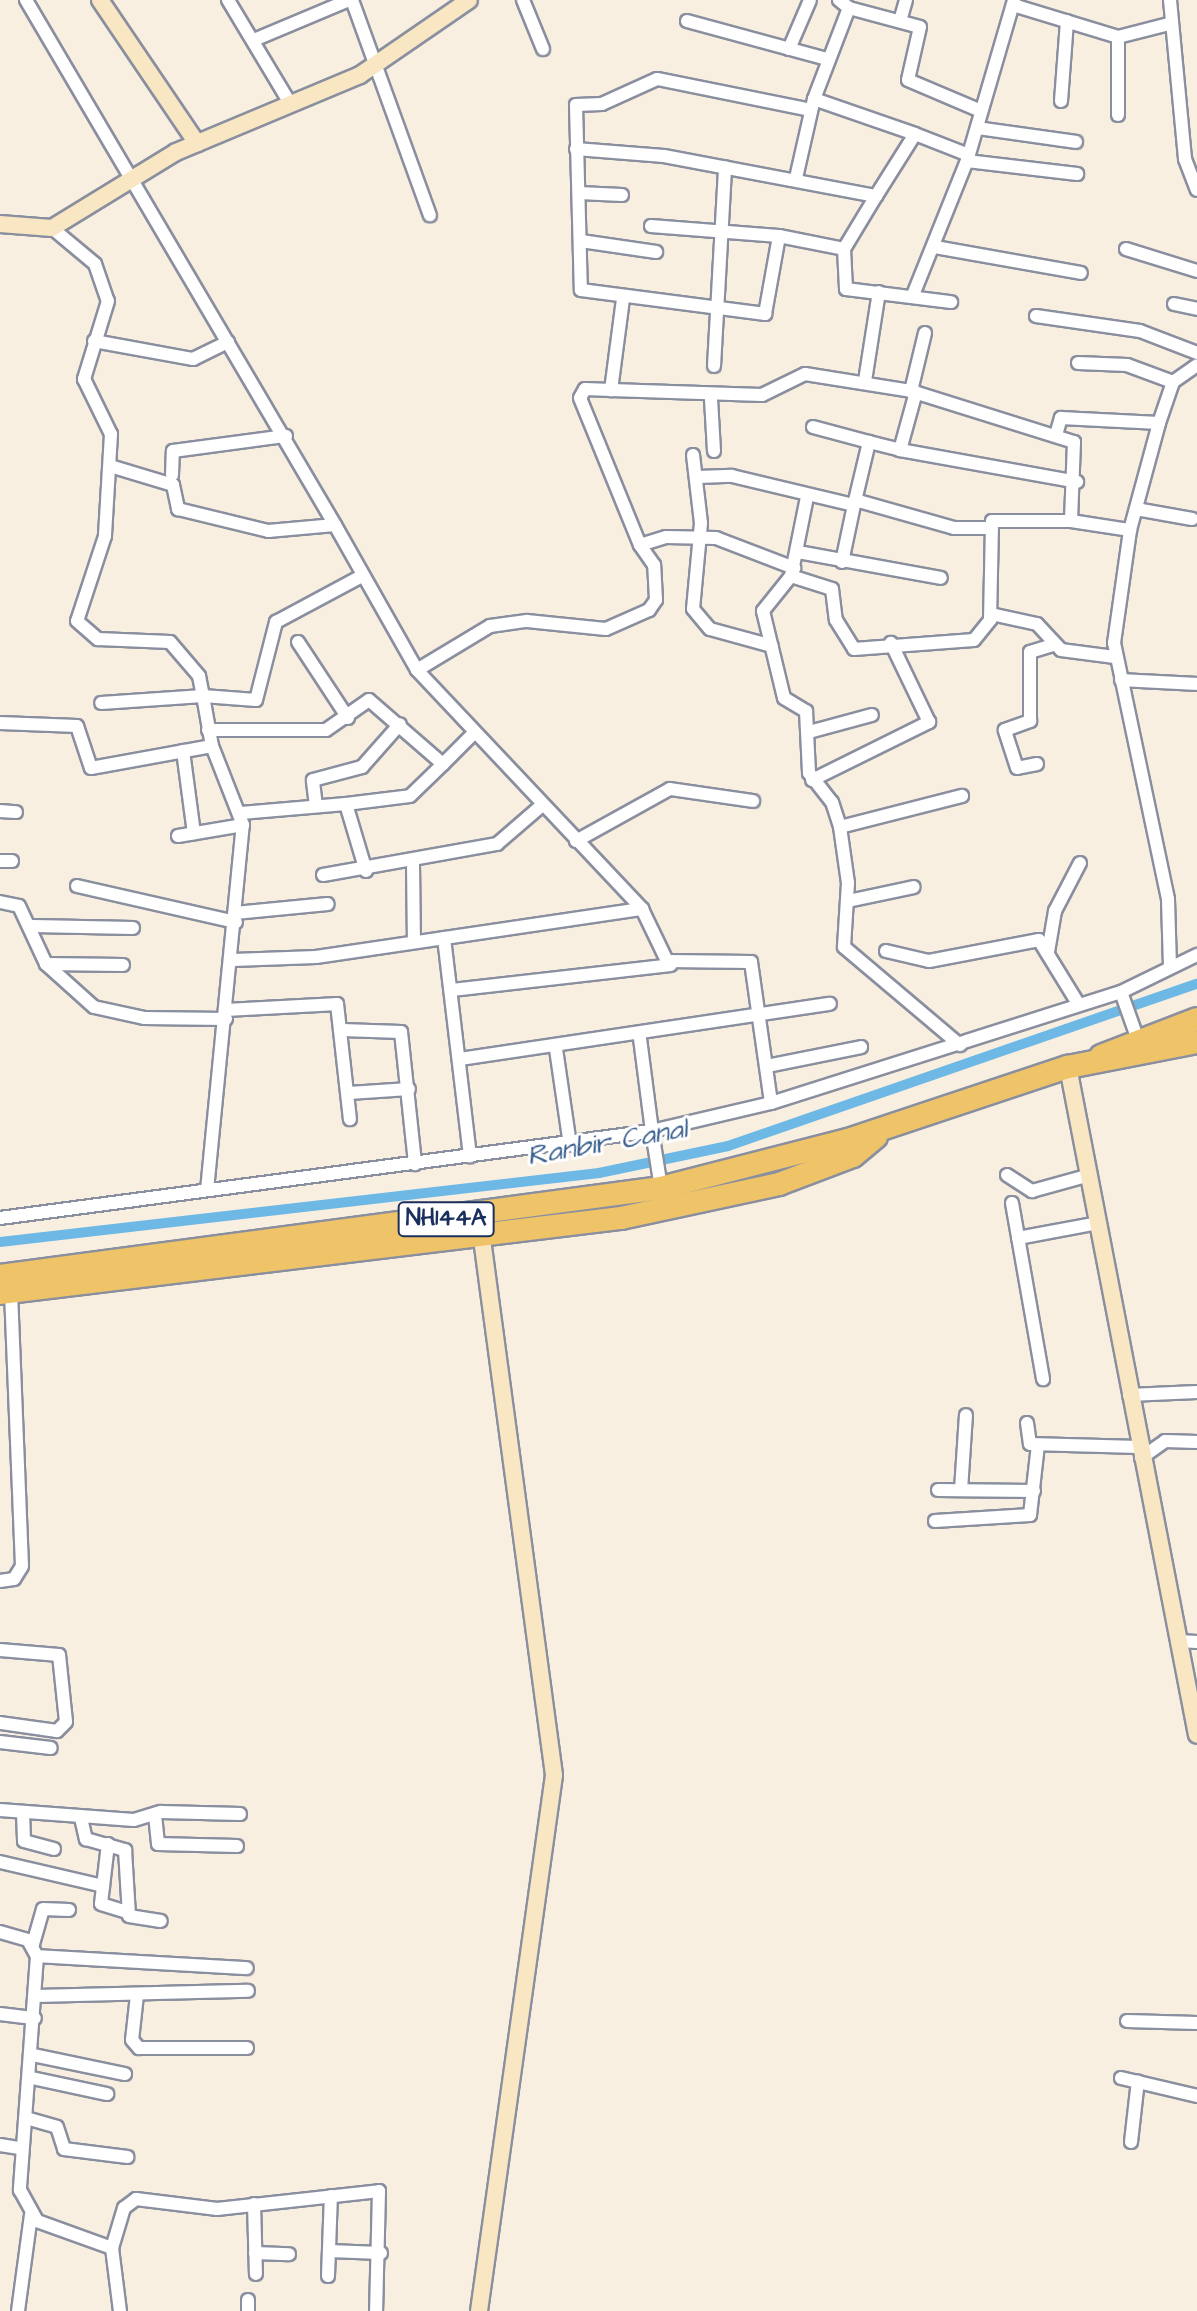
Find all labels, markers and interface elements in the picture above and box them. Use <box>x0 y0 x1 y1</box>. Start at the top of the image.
water label: Ranbir Canal <box>525 1112 689 1174</box>
road number: NH144A <box>396 1199 496 1239</box>

